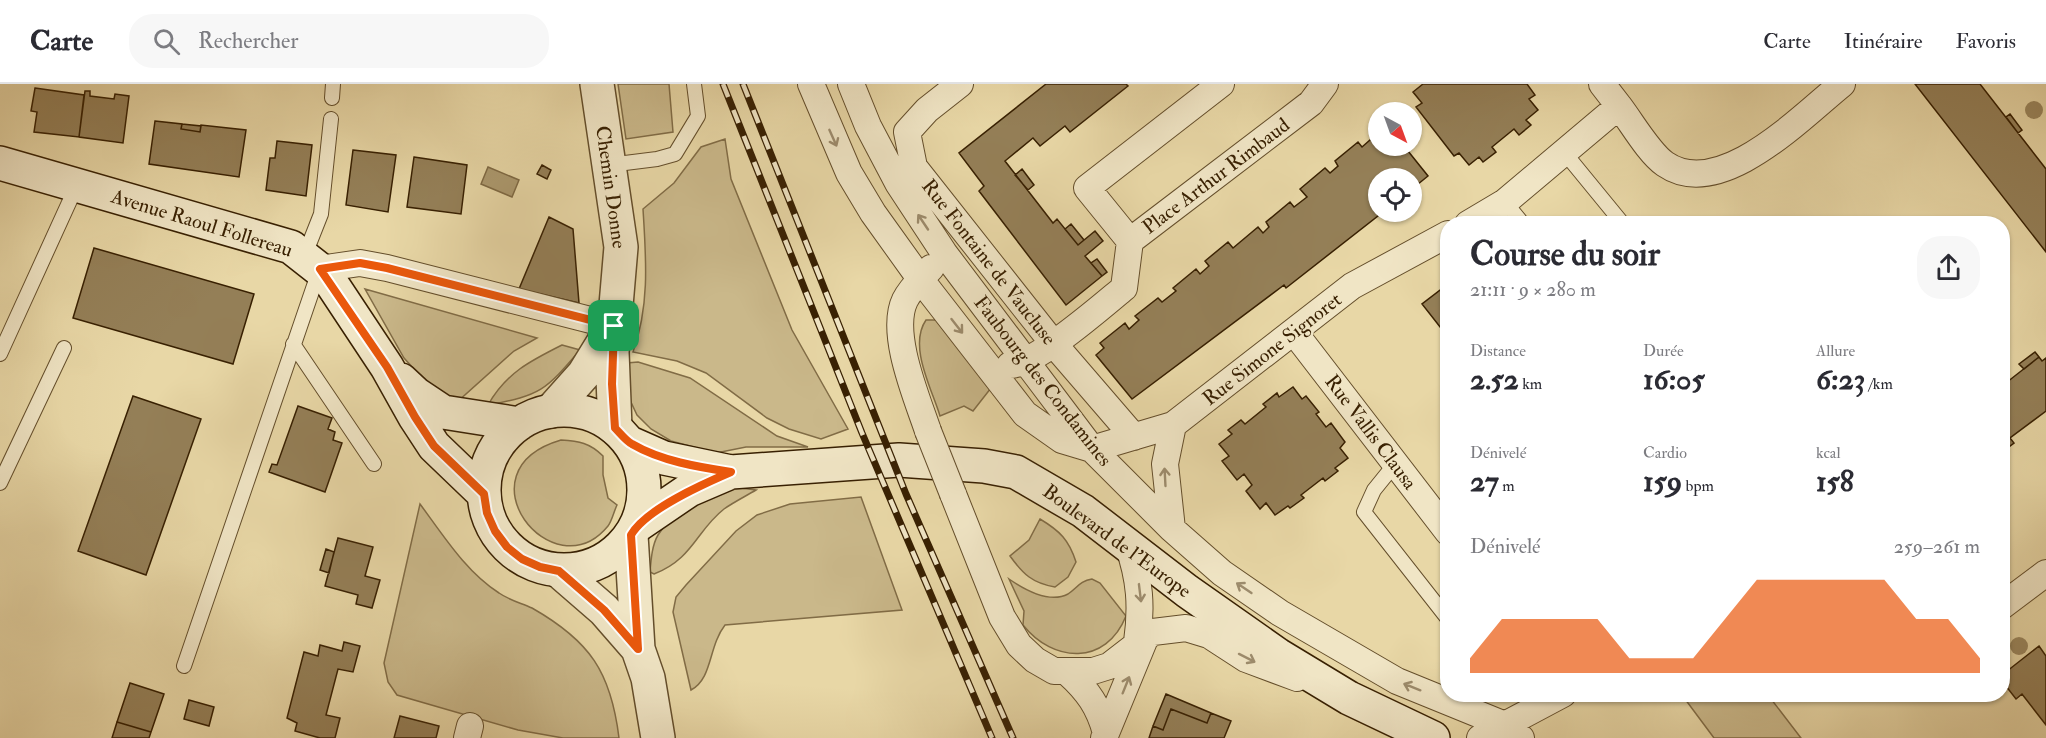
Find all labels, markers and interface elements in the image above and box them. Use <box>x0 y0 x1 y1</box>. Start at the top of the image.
search box <box>129 14 549 68</box>
text: Carte <box>30 24 93 59</box>
icon: search <box>150 25 183 58</box>
text: Rechercher <box>198 27 298 55</box>
text: Carte <box>1763 28 1811 55</box>
text: Itinéraire <box>1844 28 1922 55</box>
text: Favoris <box>1955 28 2016 55</box>
north arrow <box>1368 102 1422 156</box>
map controls <box>1368 102 1422 222</box>
street label: Place Arthur Rimbaud <box>1137 112 1295 240</box>
street label: Chemin Donne <box>590 124 632 250</box>
one-way arrow <box>828 129 839 147</box>
button: locate <box>1368 168 1422 222</box>
street label: Rue Fontaine de Vaucluse <box>916 174 1062 350</box>
street label: Avenue Raoul Follereau <box>107 183 296 262</box>
one-way arrow <box>917 214 930 231</box>
text: Course du soir <box>1470 234 1660 275</box>
button: share <box>1917 236 1980 299</box>
text: 21:11 · 9 × 280 m <box>1470 277 1596 302</box>
street label: Rue Simone Signoret <box>1197 287 1347 411</box>
street label: Faubourg des Condamines <box>969 291 1118 472</box>
pin <box>588 300 639 351</box>
icon: arrive <box>597 309 630 342</box>
one-way arrow <box>950 318 963 334</box>
text: Distance <box>1470 341 1526 361</box>
text: Durée <box>1643 341 1684 361</box>
text: Allure <box>1816 341 1855 361</box>
text: 2.52 <box>1470 361 1519 398</box>
text: 16:05 <box>1643 361 1705 398</box>
text: 6:23 <box>1816 361 1865 398</box>
street label: Rue Vallis Clausa <box>1320 369 1423 495</box>
text: km <box>1519 374 1542 394</box>
text: /km <box>1865 374 1893 394</box>
text: Dénivelé <box>1470 443 1526 463</box>
text: Cardio <box>1643 443 1687 463</box>
text: kcal <box>1816 443 1841 463</box>
text: 27 <box>1470 463 1499 500</box>
text: 159 <box>1643 463 1682 500</box>
text: 158 <box>1816 463 1854 500</box>
one-way arrow <box>1160 468 1171 487</box>
text: m <box>1499 476 1515 496</box>
text: bpm <box>1682 476 1714 496</box>
street label: Boulevard de l'Europe <box>1037 479 1196 604</box>
text: Dénivelé <box>1470 534 1540 559</box>
text: 259–261 m <box>1894 534 1980 559</box>
one-way arrow <box>1236 582 1253 594</box>
one-way arrow <box>1135 583 1146 602</box>
one-way arrow <box>1238 652 1255 664</box>
one-way arrow <box>1121 676 1132 695</box>
one-way arrow <box>1403 681 1421 692</box>

